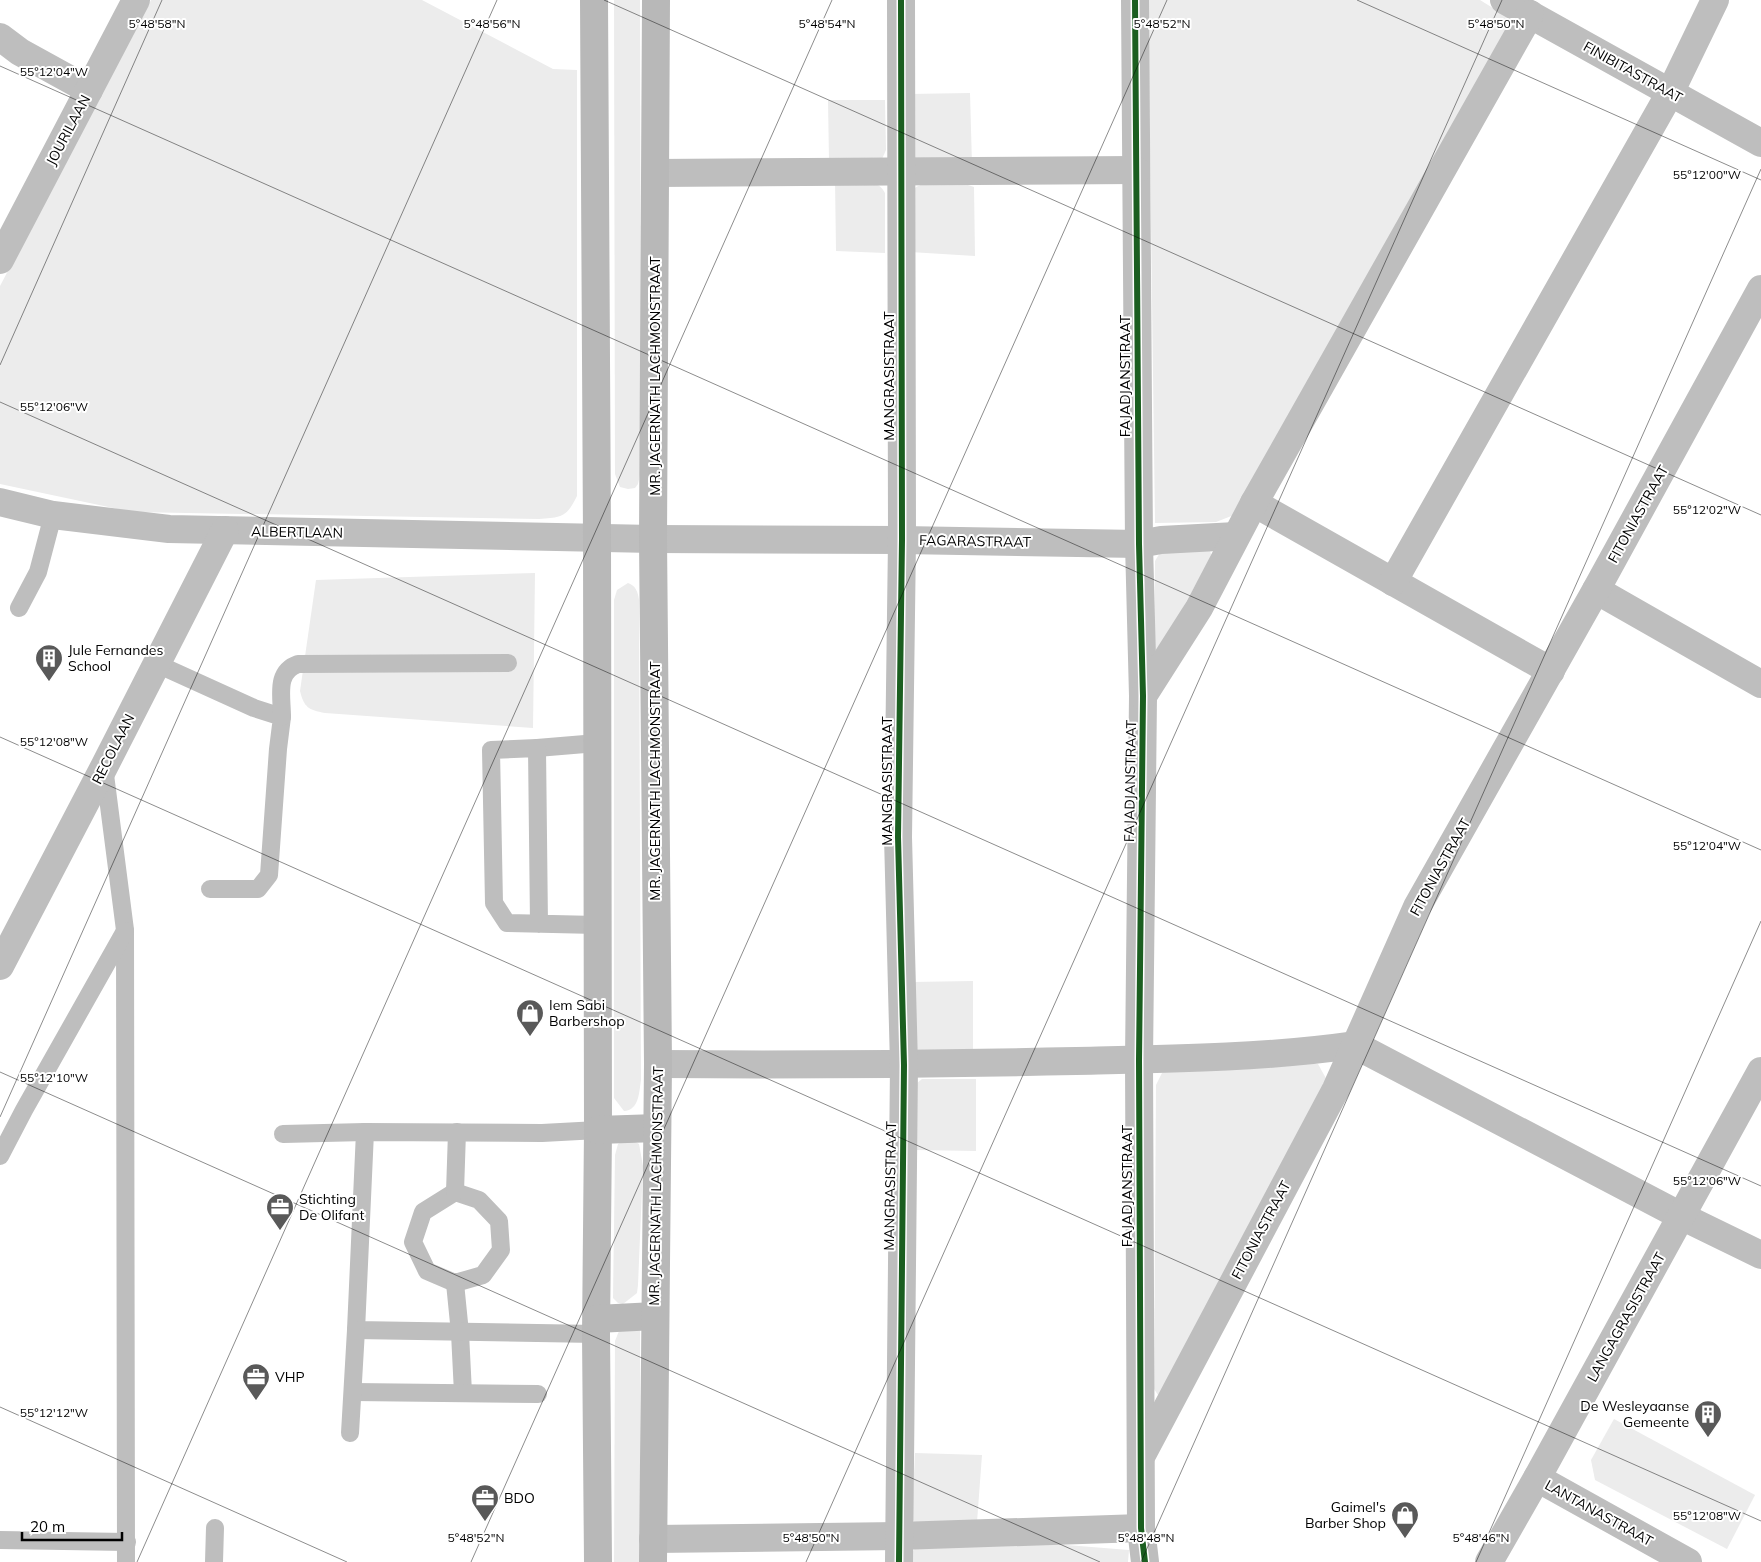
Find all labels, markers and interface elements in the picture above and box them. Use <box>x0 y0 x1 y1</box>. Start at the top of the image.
text: 5°48'58"N <box>129 16 185 31</box>
text: 5°48'56"N <box>464 16 520 31</box>
text: 5°48'54"N <box>799 16 855 31</box>
text: 5°48'52"N <box>1134 16 1190 31</box>
text: 5°48'50"N <box>1468 16 1524 31</box>
street label: FINIBITASTRAAT <box>1580 37 1686 107</box>
text: 55°12'04"W <box>20 64 88 79</box>
street label: JOURILAAN <box>42 92 94 168</box>
text: 55°12'00"W <box>1673 167 1741 182</box>
street label: MR. JAGERNATH LACHMONSTRAAT <box>646 256 664 496</box>
street label: MANGRASISTRAAT <box>880 311 898 441</box>
street label: FAJADJANSTRAAT <box>1116 314 1134 437</box>
text: 55°12'06"W <box>20 399 88 414</box>
street label: FITONIASTRAAT <box>1604 462 1673 566</box>
text: 55°12'02"W <box>1673 502 1741 517</box>
street label: ALBERTLAAN <box>251 522 343 542</box>
street label: FAGARASTRAAT <box>919 531 1032 551</box>
place label: Jule Fernandes School <box>68 641 163 675</box>
building icon: Jule Fernandes School <box>34 643 64 682</box>
street label: MR. JAGERNATH LACHMONSTRAAT <box>646 661 664 901</box>
street label: RECOLAAN <box>88 711 138 787</box>
street label: MANGRASISTRAAT <box>878 716 896 846</box>
street label: FAJADJANSTRAAT <box>1120 719 1140 842</box>
text: 55°12'08"W <box>20 734 88 749</box>
street label: FITONIASTRAAT <box>1406 815 1475 919</box>
text: 55°12'04"W <box>1673 838 1741 853</box>
place label: Iem Sabi Barbershop <box>549 996 625 1030</box>
shop icon: Iem Sabi Barbershop <box>515 998 545 1037</box>
street label: MR. JAGERNATH LACHMONSTRAAT <box>645 1066 667 1306</box>
text: 55°12'10"W <box>20 1070 88 1085</box>
street label: MANGRASISTRAAT <box>880 1121 900 1251</box>
street label: FAJADJANSTRAAT <box>1118 1124 1136 1247</box>
text: 55°12'06"W <box>1673 1173 1741 1188</box>
street label: FITONIASTRAAT <box>1227 1177 1295 1282</box>
place label: Stichting De Olifant <box>299 1190 364 1224</box>
office icon: Stichting De Olifant <box>265 1192 295 1231</box>
street label: LANGAGRASISTRAAT <box>1583 1249 1669 1385</box>
office icon: VHP <box>241 1362 271 1401</box>
place label: VHP <box>275 1368 305 1386</box>
place label: De Wesleyaanse Gemeente <box>1580 1397 1689 1431</box>
building icon: De Wesleyaanse Gemeente <box>1693 1399 1723 1438</box>
text: 55°12'12"W <box>20 1405 88 1420</box>
street label: LANTANASTRAAT <box>1542 1476 1657 1550</box>
office icon: BDO <box>470 1483 500 1522</box>
place label: BDO <box>504 1489 535 1507</box>
place label: Gaimel's Barber Shop <box>1305 1498 1386 1532</box>
shop icon: Gaimel's Barber Shop <box>1390 1500 1420 1539</box>
text: 55°12'08"W <box>1673 1508 1741 1523</box>
scale bar <box>22 1510 122 1542</box>
text: 20 m <box>30 1517 65 1536</box>
text: 5°48'52"N <box>448 1530 504 1545</box>
text: 5°48'50"N <box>783 1530 839 1545</box>
text: 5°48'48"N <box>1118 1530 1174 1545</box>
text: 5°48'46"N <box>1453 1530 1509 1545</box>

